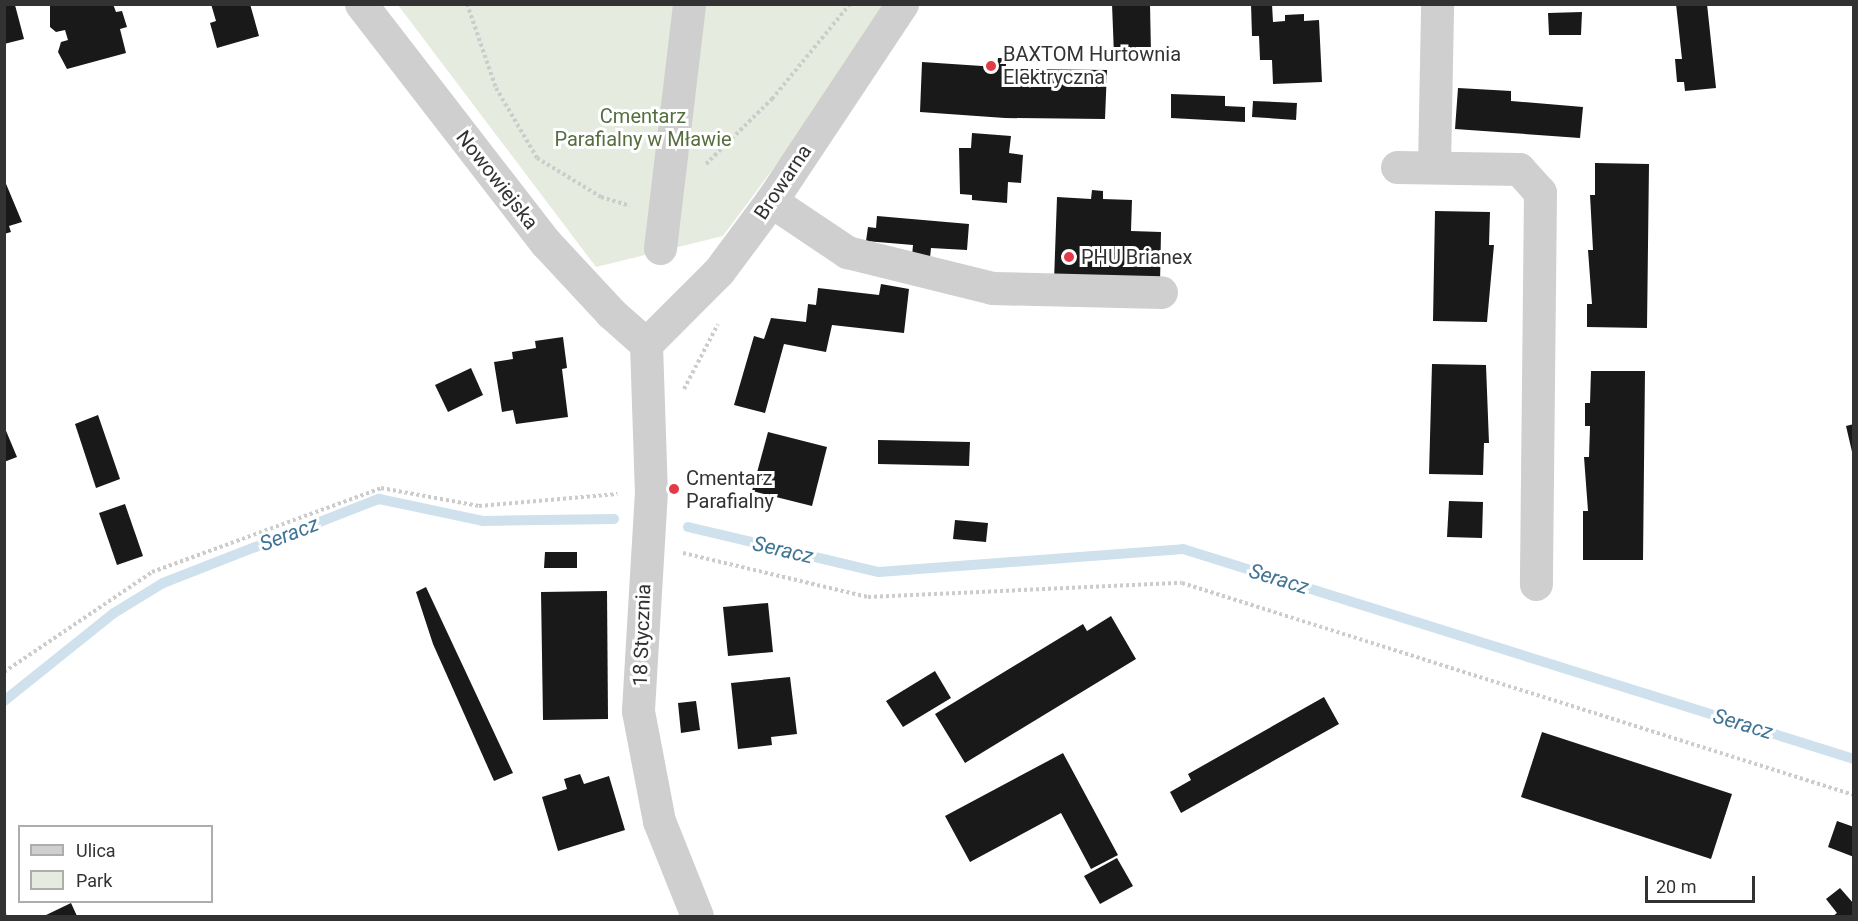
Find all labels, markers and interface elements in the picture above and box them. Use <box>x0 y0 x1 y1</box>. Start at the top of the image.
place label: BAXTOM Hurtownia Elektryczna <box>1003 42 1181 89</box>
marker: BAXTOM Hurtownia Elektryczna <box>984 59 998 73</box>
park label: Cmentarz Parafialny w Mławie <box>554 104 732 151</box>
street label: Nowowiejska <box>451 126 543 234</box>
street label: Browarna <box>749 140 817 224</box>
place label: PHU Brianex <box>1081 245 1192 269</box>
marker: PHU Brianex <box>1062 250 1076 264</box>
place label: Cmentarz Parafialny <box>686 466 774 513</box>
marker: Cmentarz Parafialny <box>667 482 681 496</box>
water label: Seracz <box>256 511 322 557</box>
water label: Seracz <box>750 531 816 569</box>
water label: Seracz <box>1246 558 1312 600</box>
street label: 18 Stycznia <box>628 583 656 687</box>
water label: Seracz <box>1710 703 1776 745</box>
legend <box>18 825 213 903</box>
text: Ulica <box>76 840 116 861</box>
scale bar <box>1648 864 1758 902</box>
text: Park <box>76 870 112 891</box>
text: 20 m <box>1656 876 1696 897</box>

